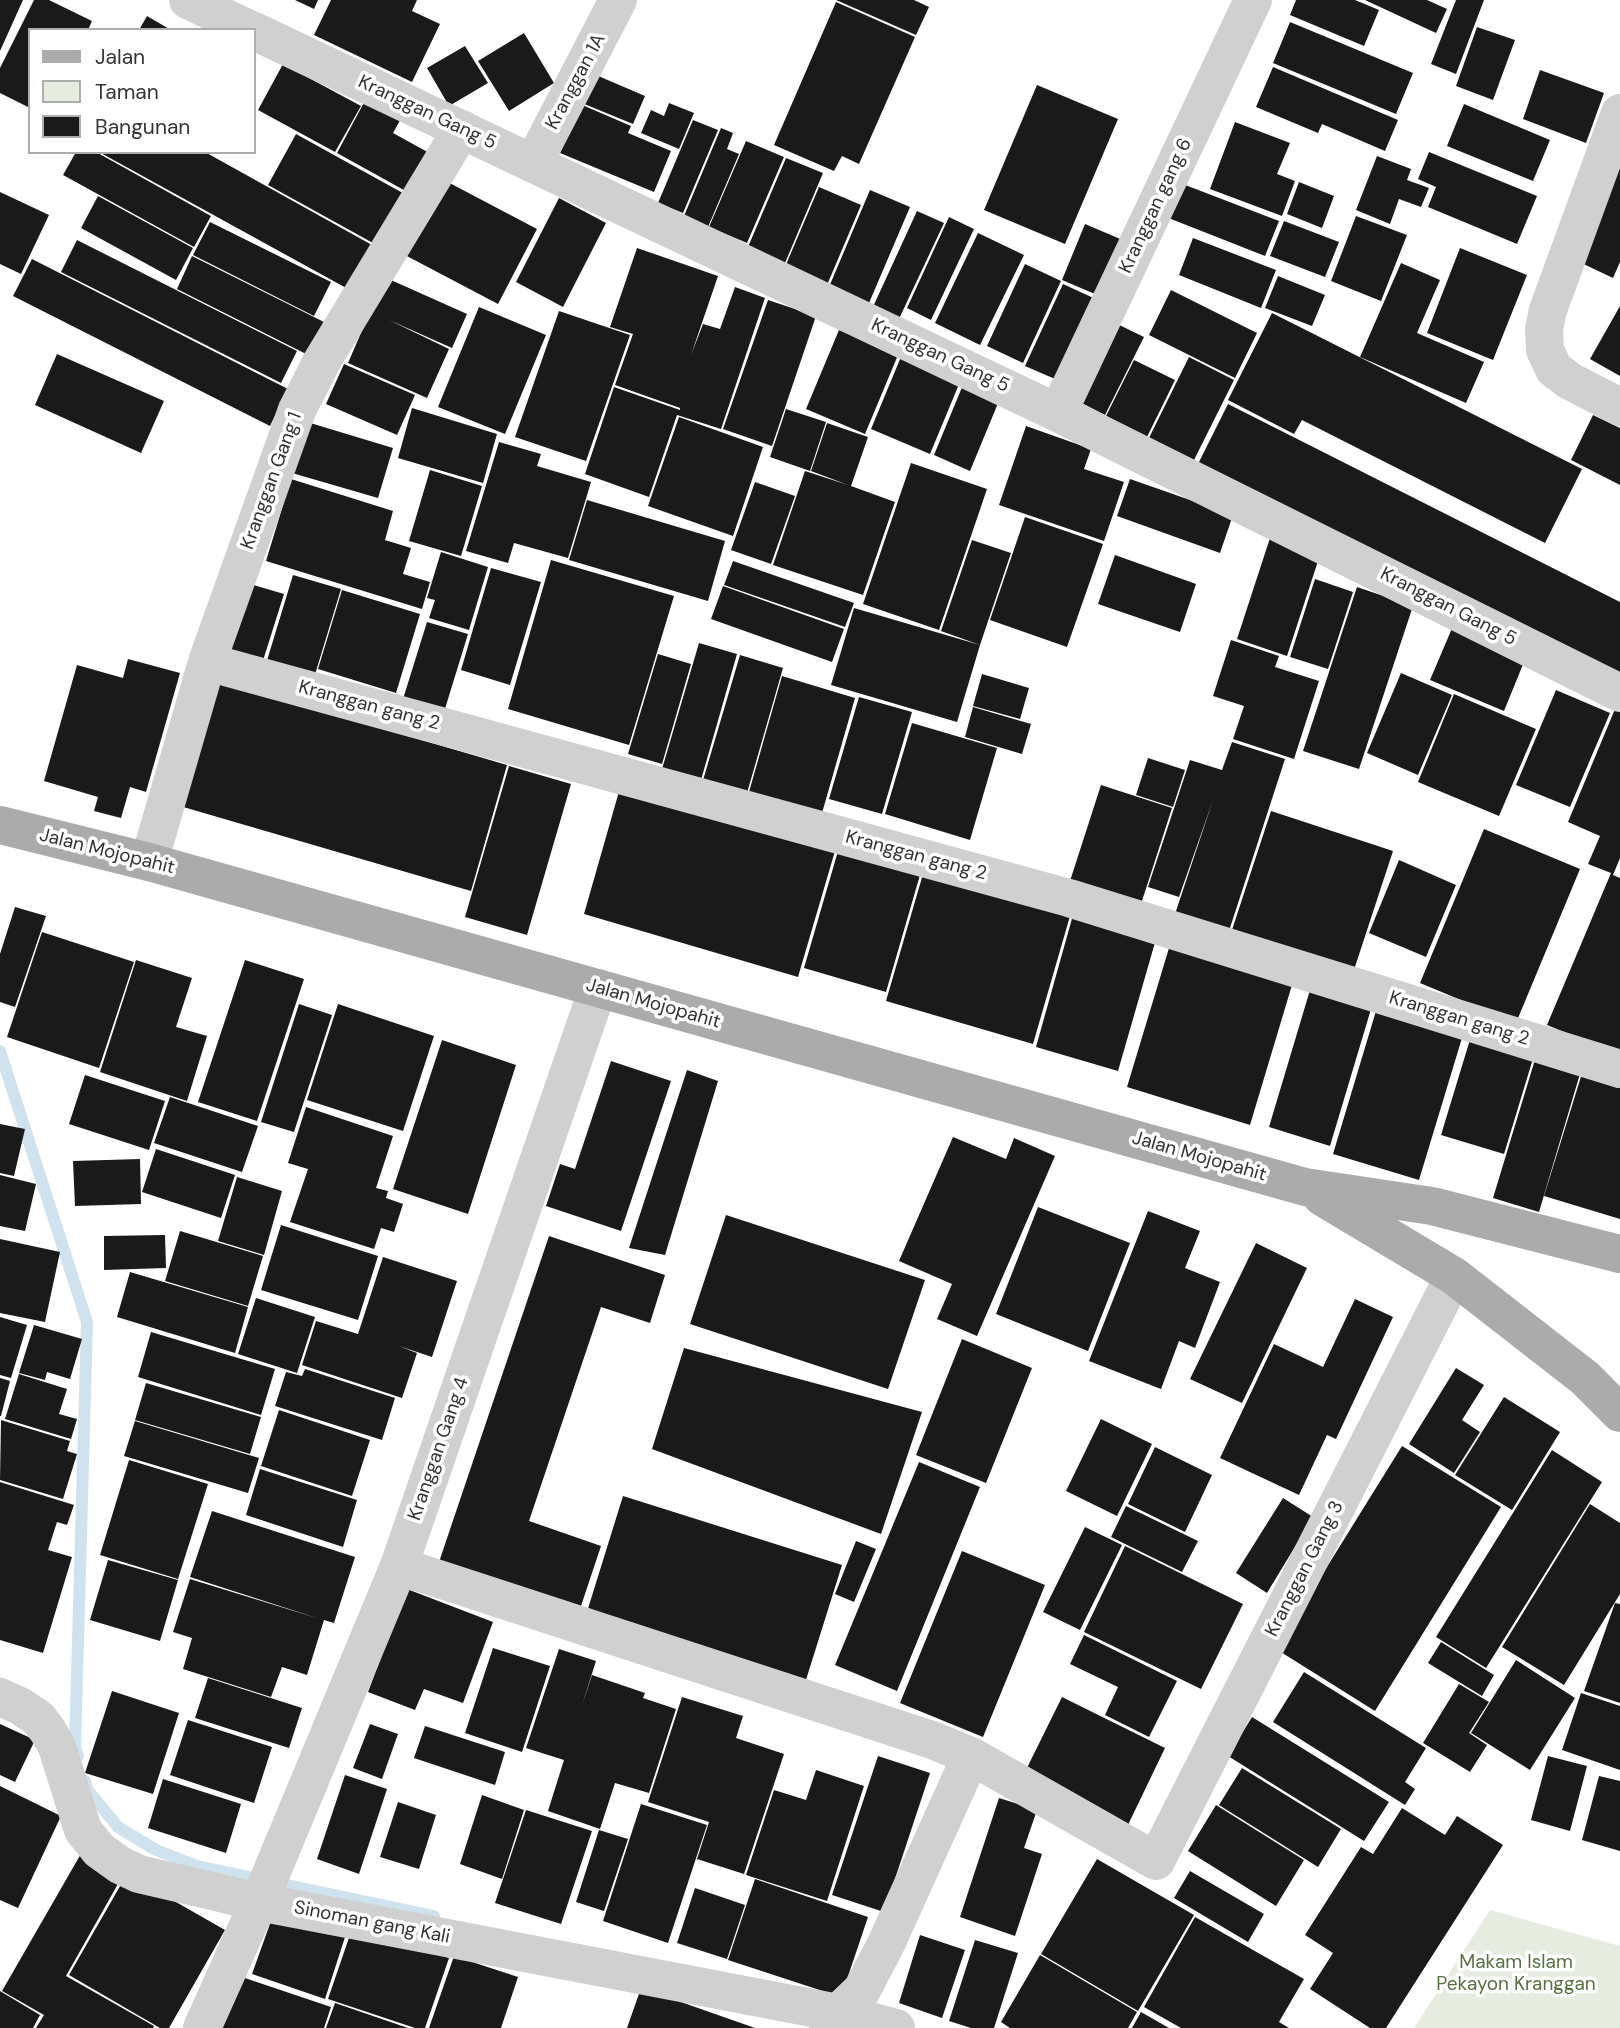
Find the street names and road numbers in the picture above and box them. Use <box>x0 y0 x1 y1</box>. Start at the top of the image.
street label: Kranggan 1A <box>541 30 611 134</box>
street label: Kranggan Gang 5 <box>354 71 500 155</box>
street label: Kranggan gang 6 <box>1115 135 1197 277</box>
street label: Kranggan Gang 5 <box>867 314 1013 398</box>
street label: Kranggan Gang 1 <box>237 409 307 553</box>
street label: Kranggan Gang 5 <box>1376 563 1520 651</box>
street label: Kranggan gang 2 <box>296 676 442 736</box>
street label: Jalan Mojopahit <box>37 824 177 880</box>
street label: Kranggan gang 2 <box>843 826 989 886</box>
street label: Jalan Mojopahit <box>583 974 723 1034</box>
street label: Kranggan gang 2 <box>1386 987 1532 1051</box>
street label: Jalan Mojopahit <box>1129 1127 1269 1187</box>
street label: Kranggan Gang 4 <box>404 1375 474 1523</box>
street label: Kranggan Gang 3 <box>1261 1497 1349 1641</box>
street label: Sinoman gang Kali <box>292 1897 452 1949</box>

